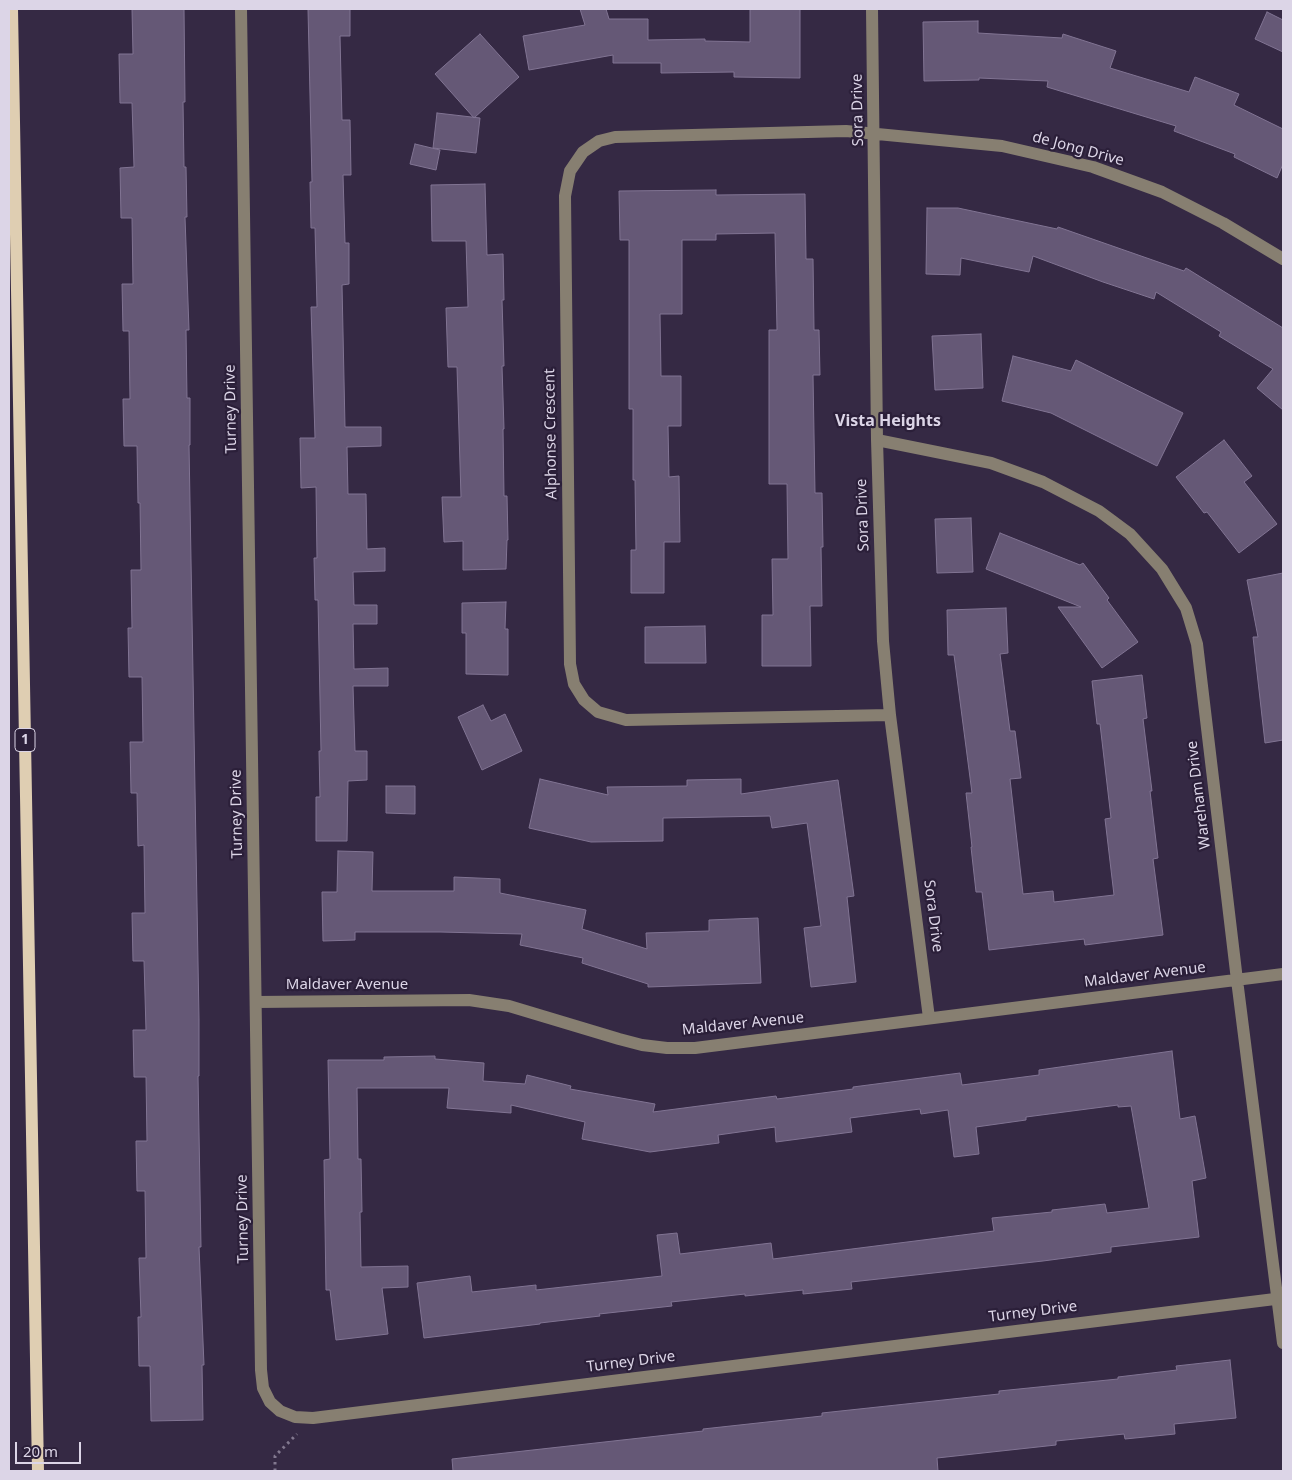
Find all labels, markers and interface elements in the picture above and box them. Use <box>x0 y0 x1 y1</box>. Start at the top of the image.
street label: Sora Drive <box>848 74 868 146</box>
street label: de Jong Drive <box>1030 128 1126 170</box>
street label: Turney Drive <box>221 364 241 454</box>
street label: Alphonse Crescent <box>541 368 561 500</box>
district label: Vista Heights <box>835 411 941 431</box>
street label: Sora Drive <box>853 478 873 552</box>
road number: 1 <box>15 728 35 752</box>
street label: Wareham Drive <box>1183 740 1215 850</box>
street label: Turney Drive <box>227 769 247 859</box>
street label: Sora Drive <box>920 879 946 953</box>
street label: Maldaver Avenue <box>1083 959 1207 991</box>
street label: Maldaver Avenue <box>286 976 408 994</box>
street label: Maldaver Avenue <box>681 1009 805 1039</box>
street label: Turney Drive <box>233 1174 253 1264</box>
street label: Turney Drive <box>988 1298 1078 1326</box>
street label: Turney Drive <box>586 1348 676 1376</box>
scale bar <box>18 1432 84 1464</box>
text: 20 m <box>23 1441 58 1461</box>

